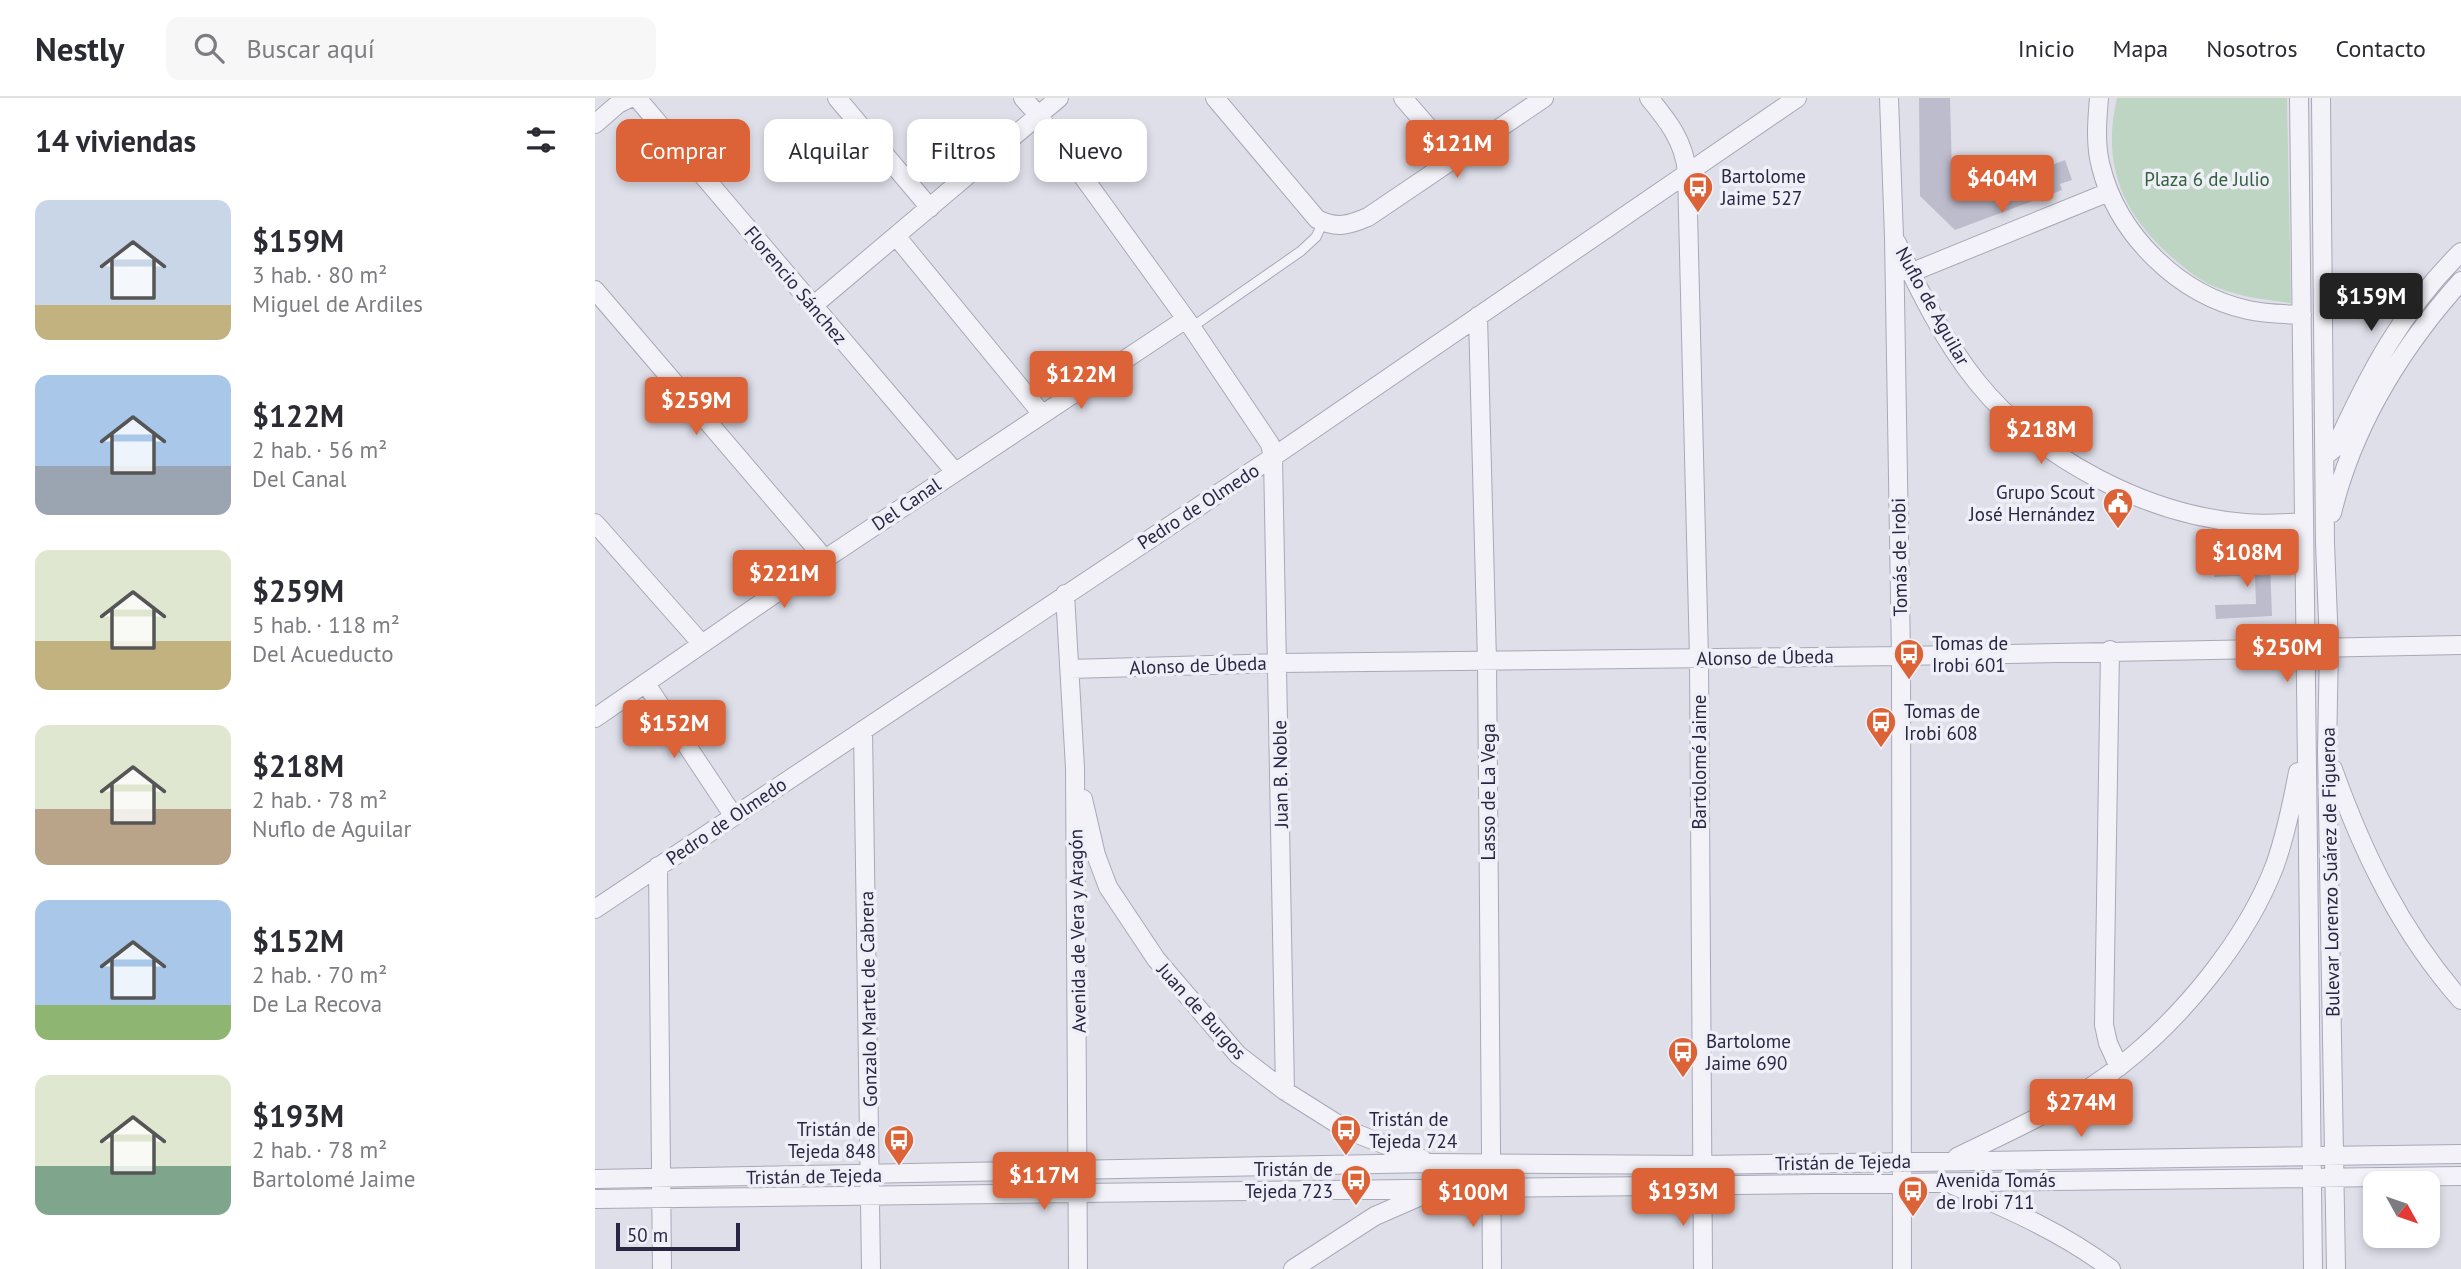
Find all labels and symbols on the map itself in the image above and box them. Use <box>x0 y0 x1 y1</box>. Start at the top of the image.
pin: $121M <box>1408 120 1506 180</box>
pin: $404M <box>1953 156 2051 215</box>
place label: Bartolome Jaime 527 <box>1720 164 1806 210</box>
park label: Plaza 6 de Julio <box>2144 167 2270 191</box>
bus stop icon: Bartolome Jaime 527 <box>1681 170 1715 214</box>
street label: Florencio Sánchez <box>739 221 853 349</box>
street label: Nuflo de Aguilar <box>1891 243 1976 370</box>
pin: $159M <box>2322 274 2420 333</box>
pin: $122M <box>1032 352 1130 411</box>
pin: $259M <box>647 378 745 437</box>
pin: $218M <box>1992 406 2090 466</box>
street label: Pedro de Olmedo <box>1133 458 1263 554</box>
street label: Del Canal <box>867 472 945 536</box>
place label: Grupo Scout José Hernández <box>1968 480 2096 526</box>
public building icon: Grupo Scout José Hernández <box>2101 486 2135 530</box>
street label: Tomás de Irobi <box>1886 497 1912 617</box>
pin: $108M <box>2198 530 2296 589</box>
pin: $221M <box>735 550 833 610</box>
pin: $250M <box>2238 624 2336 684</box>
place label: Tomas de Irobi 601 <box>1932 631 2008 677</box>
bus stop icon: Tomas de Irobi 601 <box>1892 637 1926 681</box>
street label: Alonso de Úbeda <box>1696 644 1834 670</box>
street label: Alonso de Úbeda <box>1129 651 1267 679</box>
street label: Bartolomé Jaime <box>1687 695 1711 829</box>
place label: Tomas de Irobi 608 <box>1904 699 1980 745</box>
pin: $152M <box>625 700 723 760</box>
bus stop icon: Tomas de Irobi 608 <box>1864 705 1898 749</box>
street label: Juan B. Noble <box>1267 720 1293 829</box>
street label: Lasso de La Vega <box>1476 723 1500 861</box>
street label: Bulevar Lorenzo Suárez de Figueroa <box>2315 727 2345 1017</box>
street label: Pedro de Olmedo <box>661 772 791 870</box>
street label: Avenida de Vera y Aragón <box>1063 829 1091 1033</box>
street label: Gonzalo Martel de Cabrera <box>854 891 882 1107</box>
street label: Juan de Burgos <box>1152 957 1252 1064</box>
place label: Bartolome Jaime 690 <box>1705 1029 1791 1075</box>
bus stop icon: Bartolome Jaime 690 <box>1666 1035 1700 1079</box>
pin: $274M <box>2032 1080 2130 1139</box>
place label: Tristán de Tejeda 724 <box>1369 1107 1457 1153</box>
bus stop icon: Tristán de Tejeda 724 <box>1329 1113 1363 1157</box>
place label: Tristán de Tejeda 848 <box>788 1117 876 1163</box>
bus stop icon: Tristán de Tejeda 848 <box>882 1123 916 1167</box>
street label: Tristán de Tejeda <box>1775 1149 1911 1175</box>
pin: $117M <box>995 1152 1093 1212</box>
place label: Tristán de Tejeda 723 <box>1245 1157 1333 1203</box>
street label: Tristán de Tejeda <box>746 1163 882 1189</box>
bus stop icon: Tristán de Tejeda 723 <box>1339 1163 1373 1207</box>
pin: $193M <box>1634 1168 1732 1228</box>
place label: Avenida Tomás de Irobi 711 <box>1936 1168 2056 1214</box>
pin: $100M <box>1424 1170 1522 1229</box>
north arrow <box>2363 1171 2439 1248</box>
bus stop icon: Avenida Tomás de Irobi 711 <box>1896 1174 1930 1218</box>
scale bar <box>616 1220 740 1252</box>

